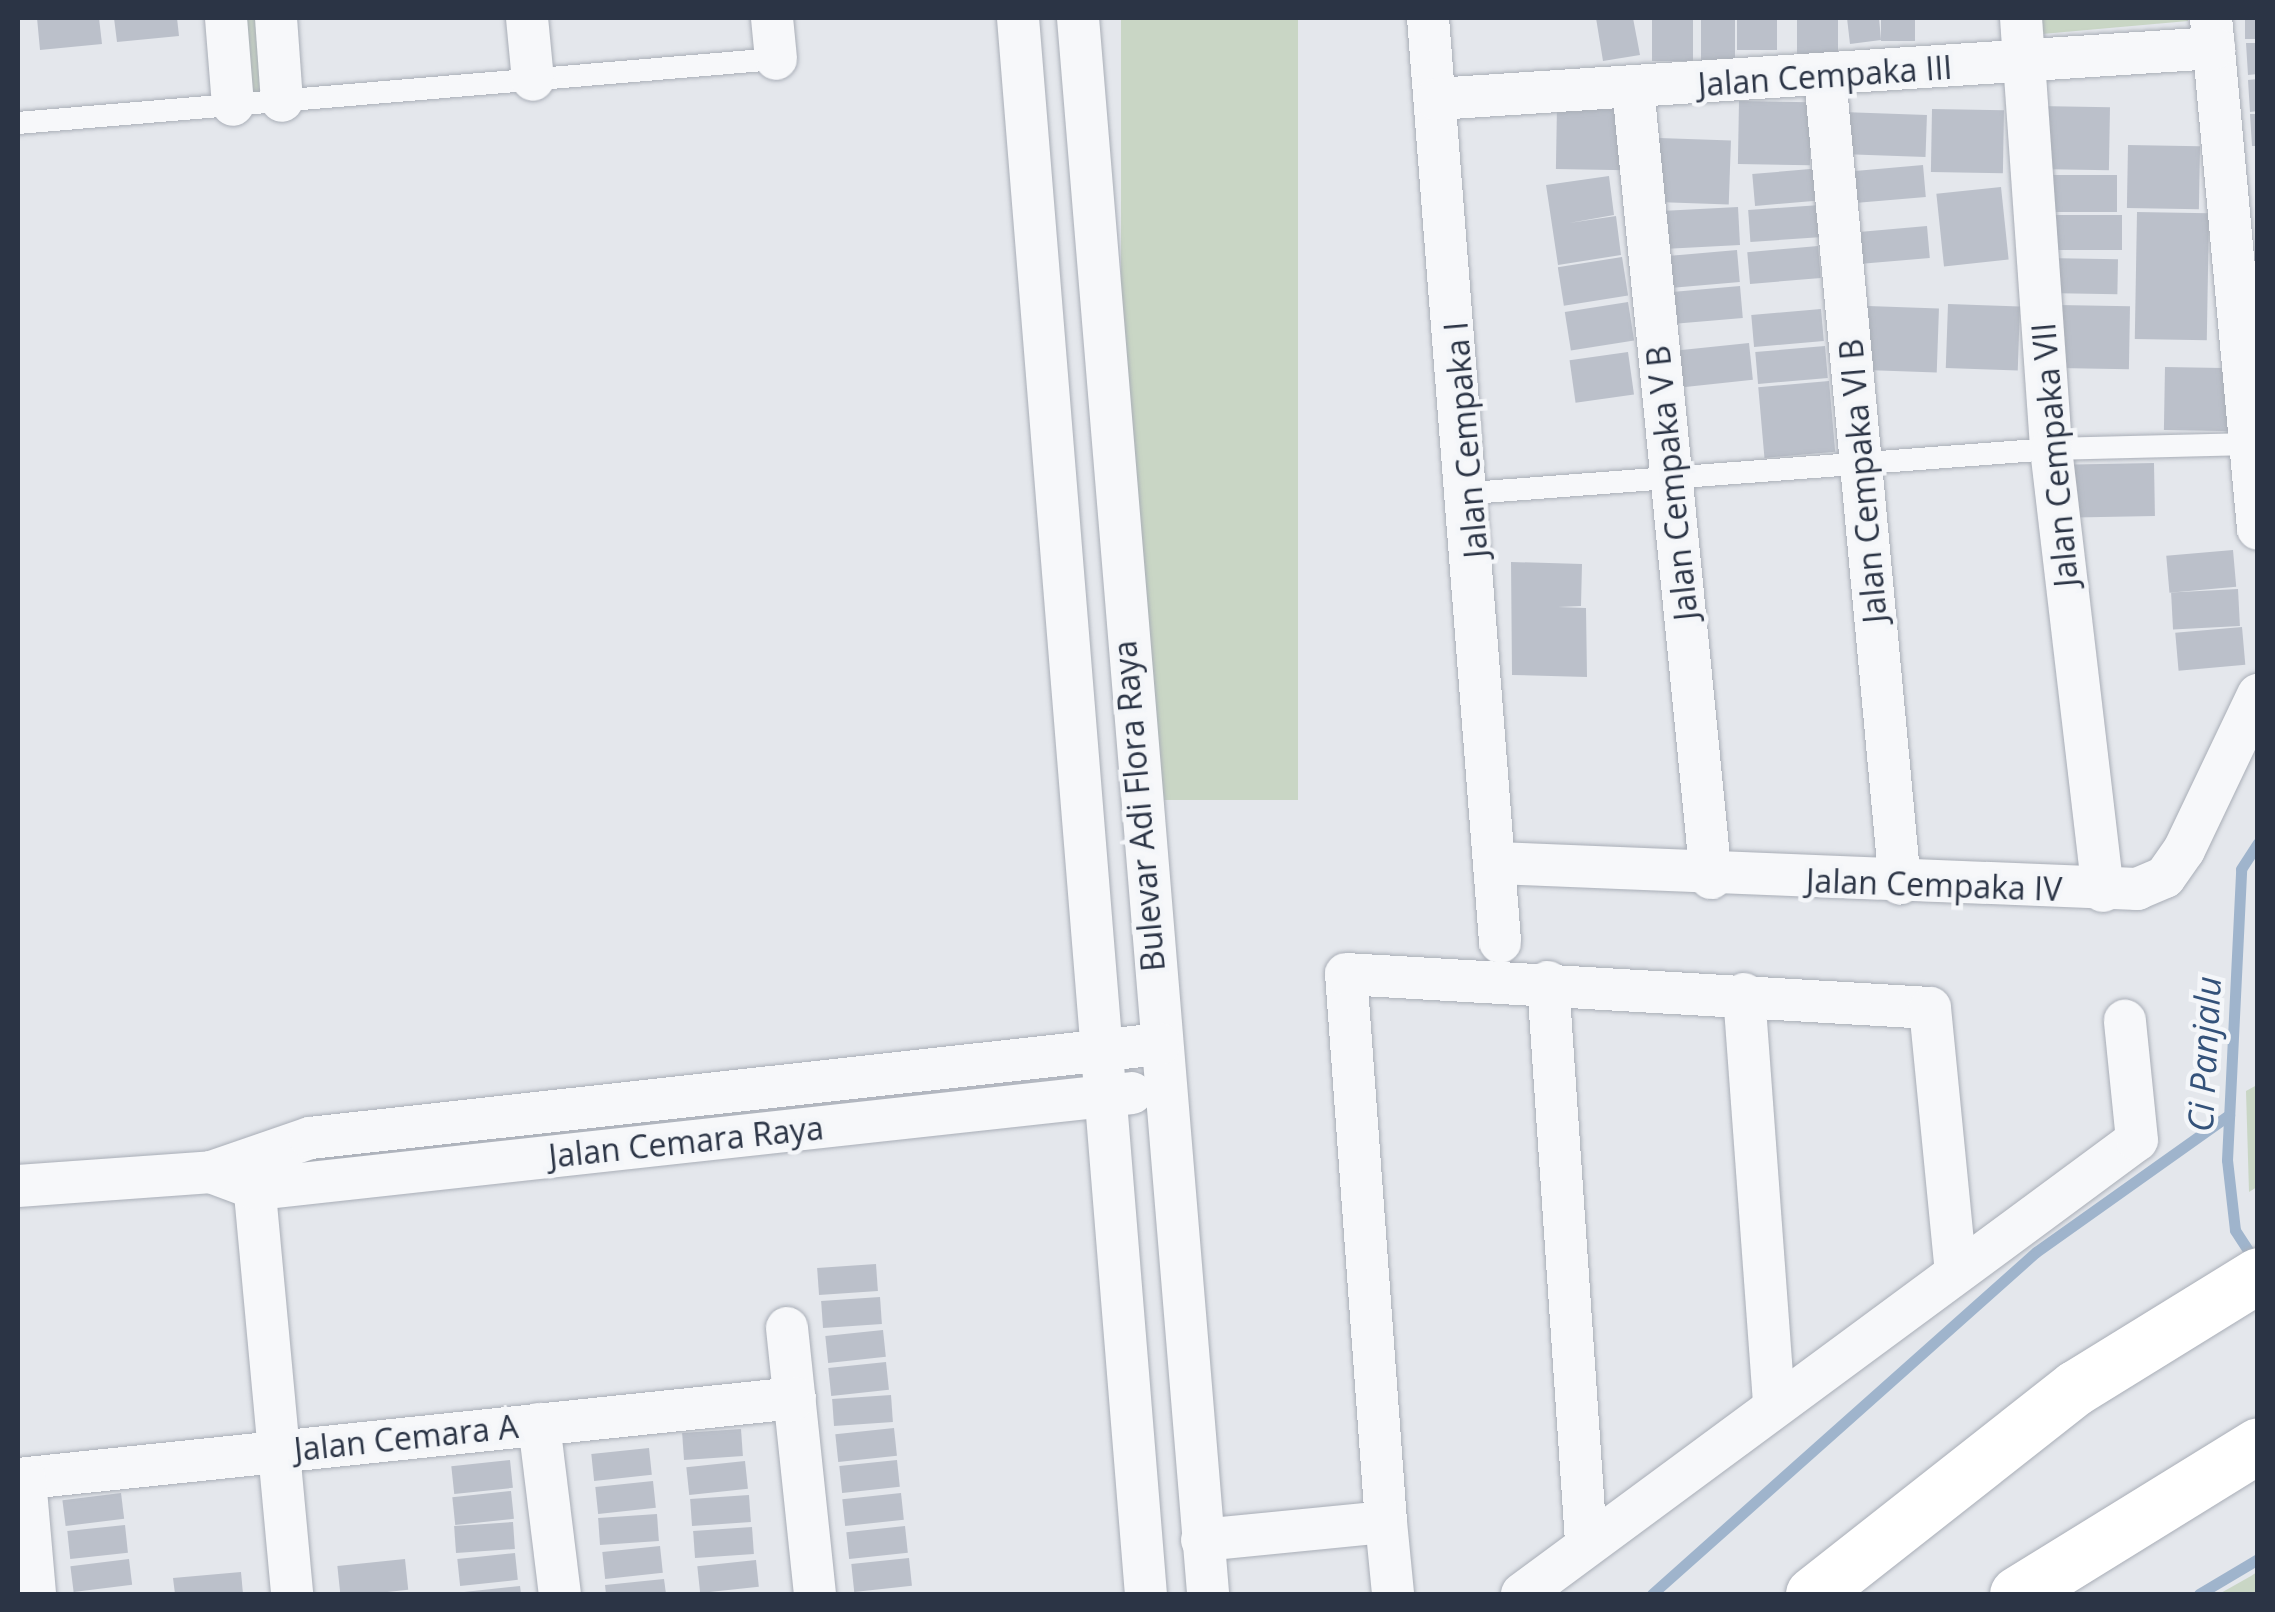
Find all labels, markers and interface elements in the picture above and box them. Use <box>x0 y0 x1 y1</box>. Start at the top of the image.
street label: Jalan Cempaka III <box>1696 48 1954 104</box>
street label: Jalan Cempaka I <box>1437 320 1495 560</box>
street label: Jalan Cempaka VII <box>2024 321 2086 589</box>
street label: Jalan Cempaka VI B <box>1831 337 1895 625</box>
street label: Jalan Cempaka V B <box>1638 344 1706 622</box>
street label: Bulevar Adi Flora Raya <box>1105 639 1173 973</box>
street label: Jalan Cempaka IV <box>1805 861 2063 909</box>
water label: Ci Panjalu <box>2179 975 2229 1133</box>
street label: Jalan Cemara Raya <box>547 1108 825 1176</box>
street label: Jalan Cemara A <box>292 1407 520 1469</box>

